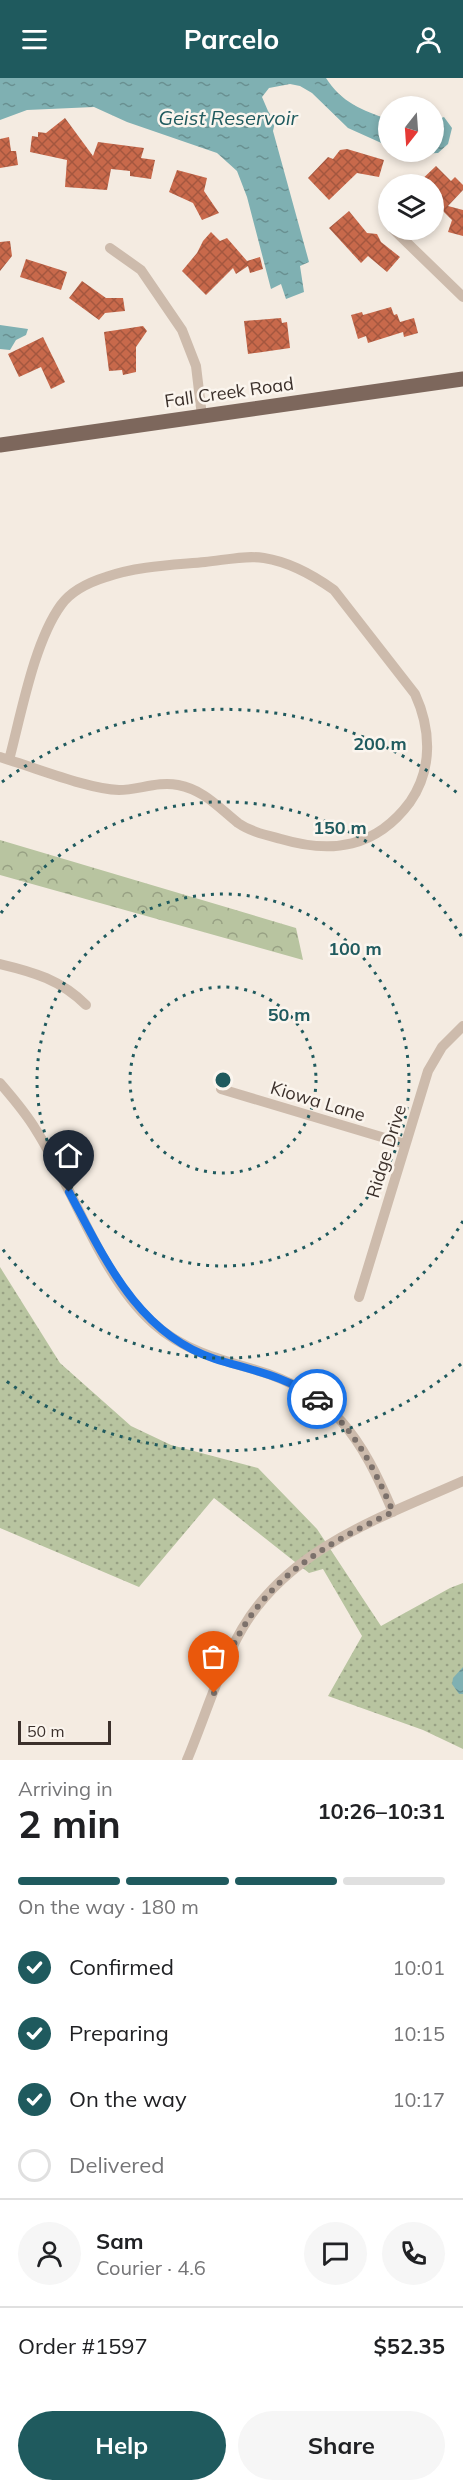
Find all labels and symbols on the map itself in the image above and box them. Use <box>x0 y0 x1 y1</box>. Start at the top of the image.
north arrow <box>378 96 444 162</box>
water label: Geist Reservoir <box>158 105 298 130</box>
street label: Fall Creek Road <box>163 372 295 412</box>
text: 200 m <box>353 732 407 755</box>
text: 150 m <box>313 816 367 839</box>
text: 100 m <box>328 937 382 960</box>
text: 50 m <box>268 1003 310 1026</box>
centre of rings <box>213 1070 233 1090</box>
street label: Kiowa Lane <box>268 1076 368 1126</box>
street label: Ridge Drive <box>361 1102 411 1200</box>
pin <box>43 1130 94 1192</box>
courier <box>287 1369 347 1429</box>
pin <box>188 1631 239 1693</box>
scale bar <box>18 1718 111 1746</box>

